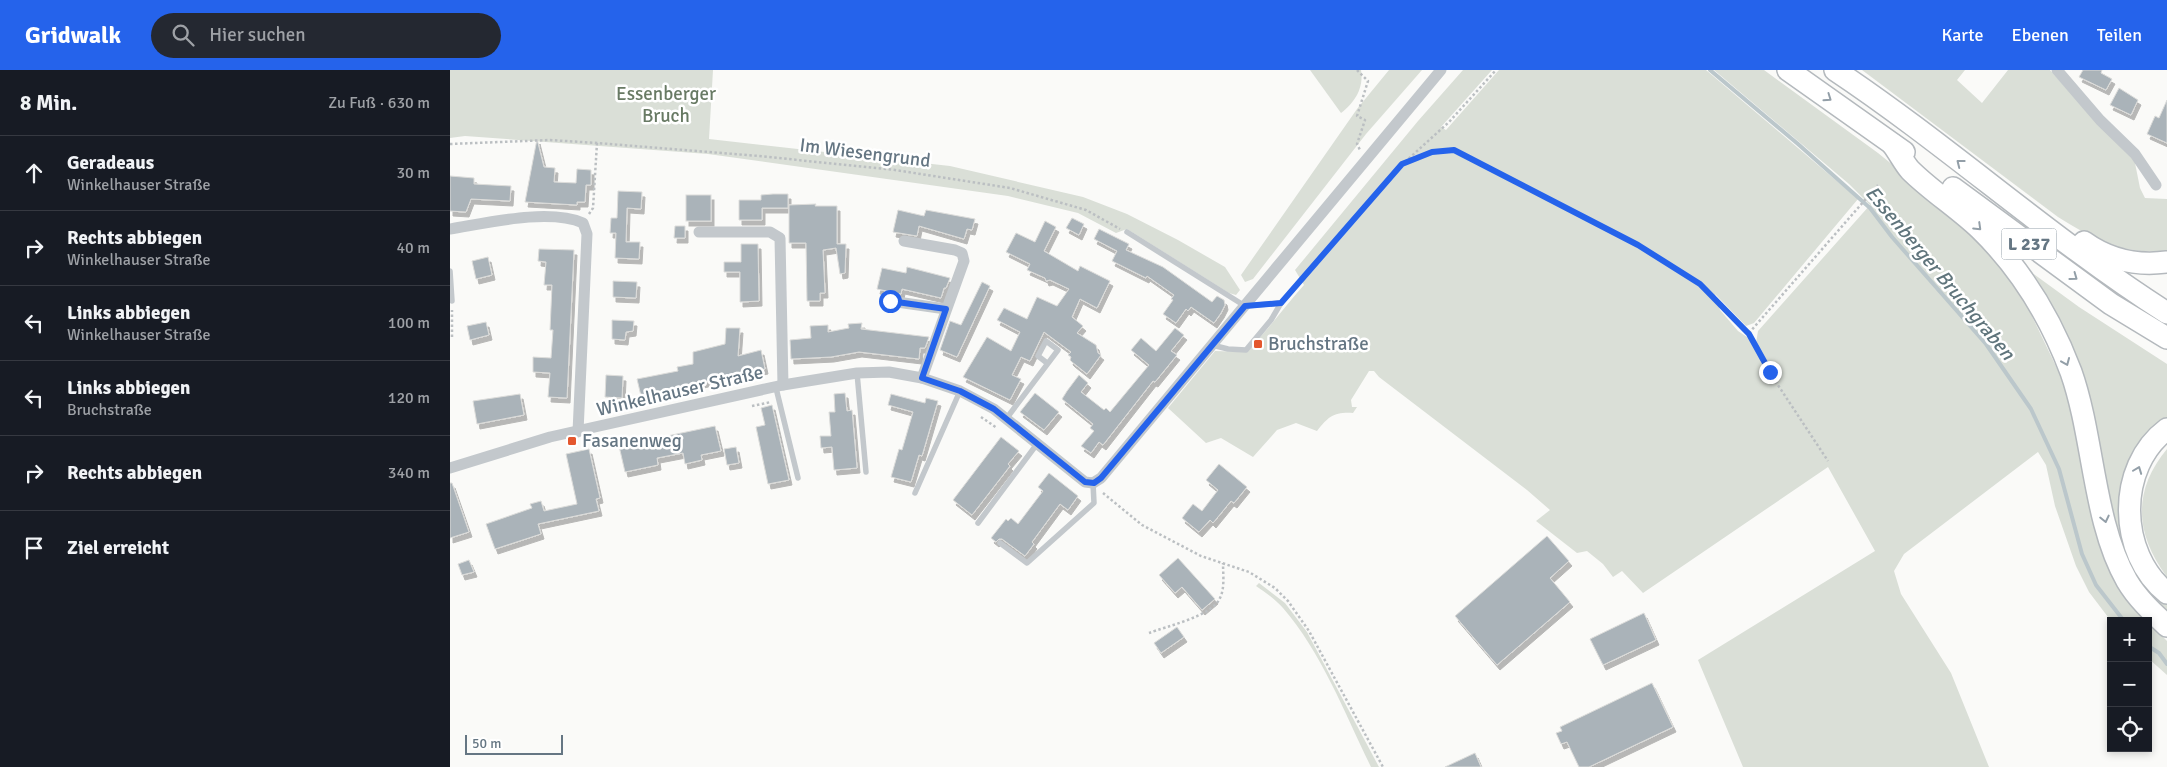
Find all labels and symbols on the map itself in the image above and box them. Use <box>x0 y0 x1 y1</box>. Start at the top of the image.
park label: Essenberger Bruch <box>616 82 716 128</box>
one-way arrow <box>1823 92 1832 101</box>
street label: Im Wiesengrund <box>798 133 932 173</box>
one-way arrow <box>1956 160 1966 169</box>
water label: Essenberger Bruchgraben <box>1860 181 2021 366</box>
one-way arrow <box>1972 221 1981 230</box>
road number: L 237 <box>2002 228 2056 260</box>
one-way arrow <box>2068 271 2078 280</box>
route start <box>879 290 902 313</box>
place label: Bruchstraße <box>1268 332 1369 356</box>
marker: Bruchstraße <box>1252 338 1264 350</box>
one-way arrow <box>2060 357 2071 366</box>
street label: Winkelhauser Straße <box>594 360 766 422</box>
route end <box>1759 361 1782 384</box>
place label: Fasanenweg <box>582 429 682 453</box>
marker: Fasanenweg <box>566 435 578 447</box>
one-way arrow <box>2132 466 2142 474</box>
one-way arrow <box>2099 515 2110 524</box>
scale bar <box>465 732 562 755</box>

